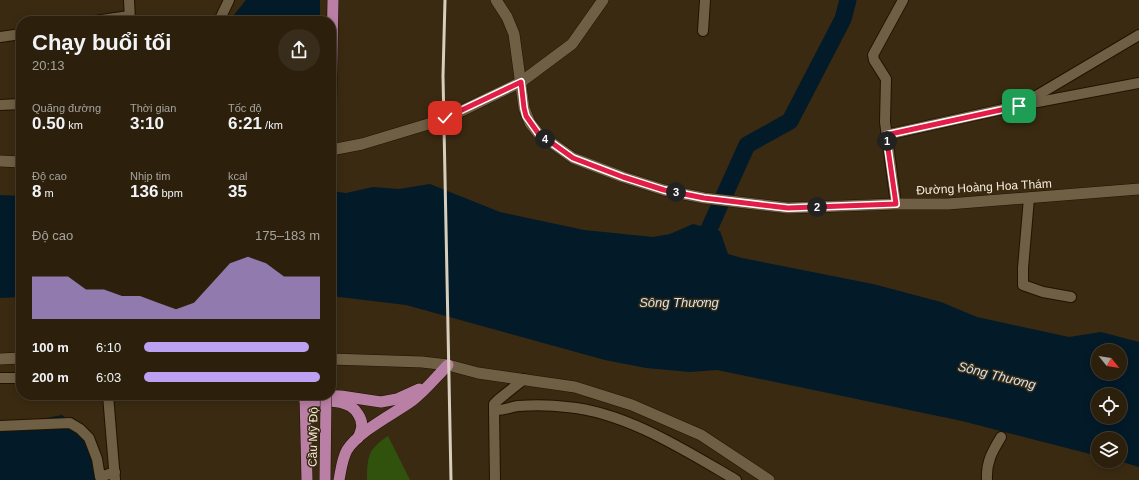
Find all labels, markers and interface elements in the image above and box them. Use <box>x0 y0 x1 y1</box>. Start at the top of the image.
button: share <box>278 29 320 71</box>
text: Chạy buổi tối <box>32 30 171 55</box>
text: 20:13 <box>32 58 65 73</box>
pin <box>1002 89 1036 123</box>
icon: arrive <box>1008 95 1030 117</box>
pin <box>428 101 462 135</box>
text: Quãng đường <box>32 102 101 114</box>
text: Thời gian <box>130 102 176 114</box>
text: Tốc độ <box>228 102 262 114</box>
icon: check <box>434 107 456 129</box>
text: 0.50 <box>32 114 65 133</box>
text: 3:10 <box>130 114 164 133</box>
text: 6:21 <box>228 114 262 133</box>
text: km <box>65 119 83 131</box>
text: /km <box>262 119 283 131</box>
pin: 4 <box>535 129 555 149</box>
pin: 1 <box>877 131 897 151</box>
text: 4 <box>542 133 548 145</box>
text: 1 <box>884 135 890 147</box>
text: Độ cao <box>32 170 67 182</box>
text: Nhịp tim <box>130 170 170 182</box>
text: kcal <box>228 170 248 182</box>
street label: Đường Hoàng Hoa Thám <box>916 176 1052 198</box>
text: 8 <box>32 182 41 201</box>
text: 136 <box>130 182 158 201</box>
text: 35 <box>228 182 247 201</box>
pin: 3 <box>666 182 686 202</box>
text: 3 <box>673 186 679 198</box>
text: m <box>41 187 54 199</box>
text: bpm <box>158 187 183 199</box>
pin: 2 <box>807 197 827 217</box>
text: 2 <box>814 201 820 213</box>
text: Độ cao <box>32 228 73 243</box>
text: 175–183 m <box>255 228 320 243</box>
water label: Sông Thương <box>639 295 720 310</box>
text: 100 m <box>32 340 69 355</box>
text: 6:10 <box>96 340 121 355</box>
north arrow <box>1091 344 1127 380</box>
map controls <box>1091 344 1127 468</box>
water label: Sông Thương <box>956 359 1038 393</box>
text: 200 m <box>32 370 69 385</box>
text: 6:03 <box>96 370 121 385</box>
button: locate <box>1091 388 1127 424</box>
street label: Cầu Mỹ Độ <box>305 407 321 467</box>
button: layers <box>1091 432 1127 468</box>

